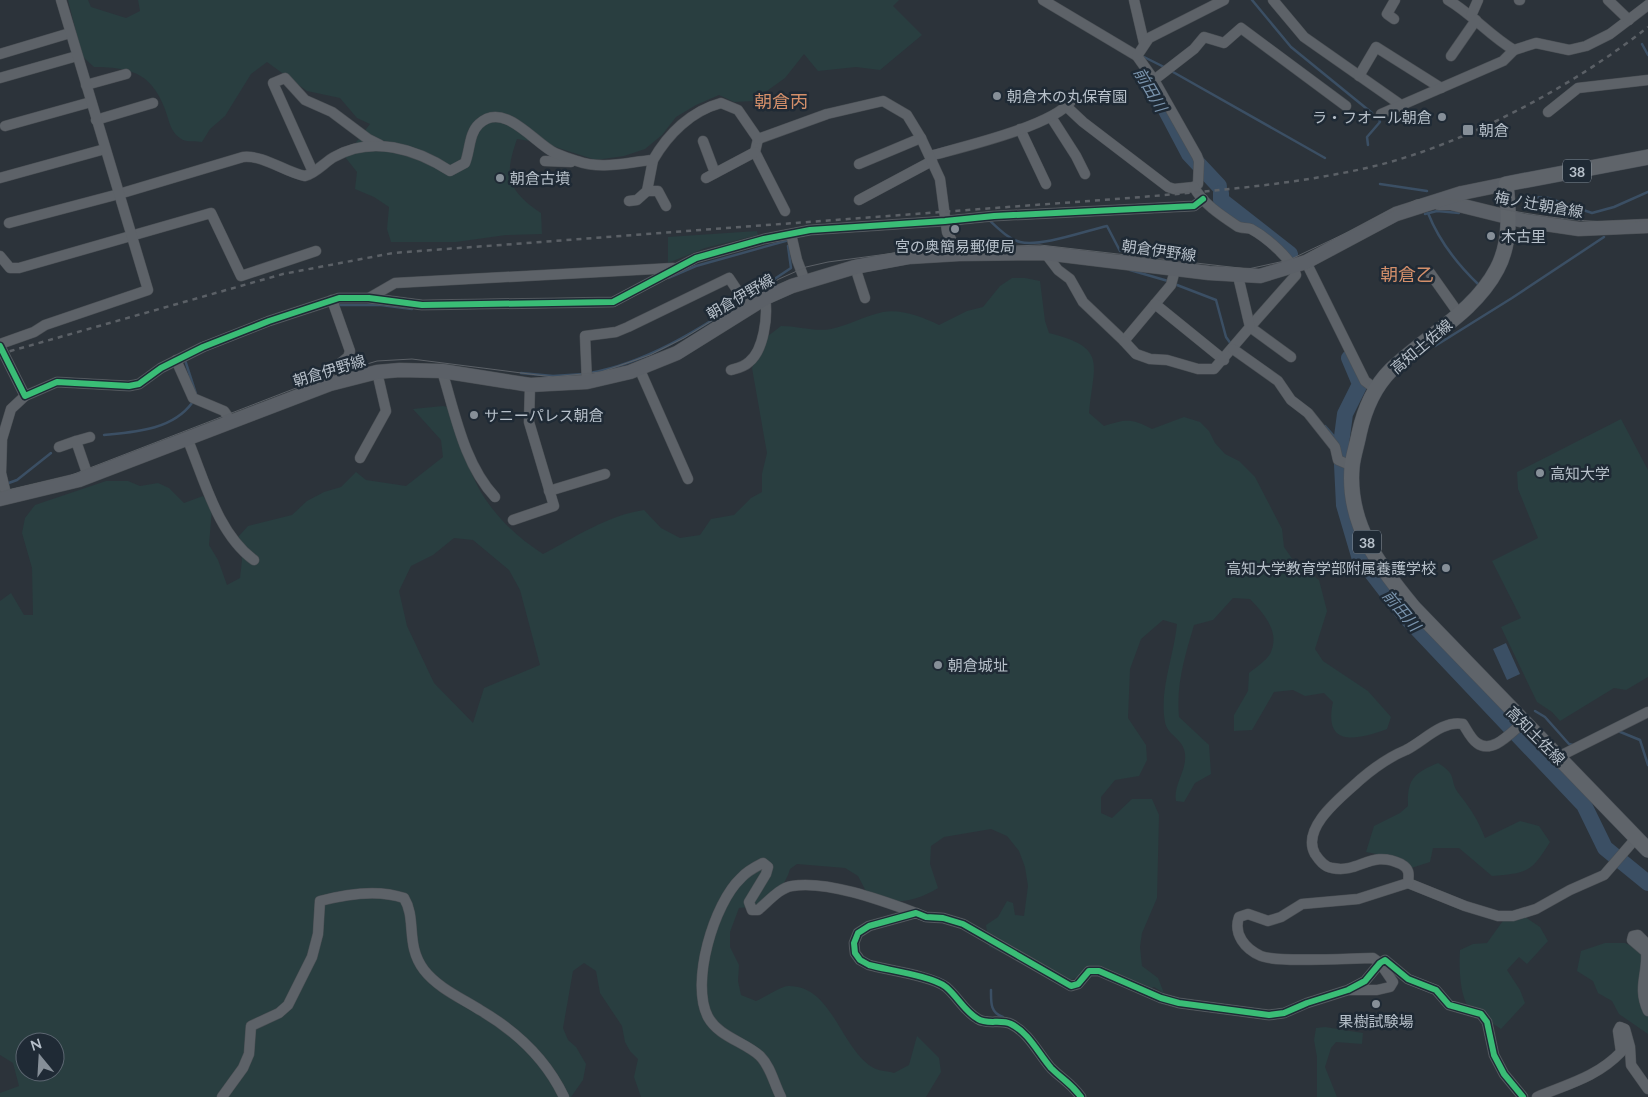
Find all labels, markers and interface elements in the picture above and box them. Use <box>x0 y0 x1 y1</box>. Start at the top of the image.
water label: 前田川 <box>1131 63 1172 116</box>
place label: 朝倉木の丸保育園 <box>1007 87 1127 105</box>
district label: 朝倉丙 <box>754 90 808 112</box>
marker: 朝倉木の丸保育園 <box>991 90 1003 102</box>
place label: ラ・フオール朝倉 <box>1312 108 1432 126</box>
marker: ラ・フオール朝倉 <box>1436 111 1448 123</box>
place label: 朝倉 <box>1479 121 1509 139</box>
marker: 朝倉 <box>1461 123 1475 137</box>
road number: 38 <box>1563 160 1591 182</box>
place label: 朝倉古墳 <box>510 169 570 187</box>
marker: 朝倉古墳 <box>494 172 506 184</box>
street label: 梅ノ辻朝倉線 <box>1493 187 1585 221</box>
marker: 宮の奥簡易郵便局 <box>949 223 961 235</box>
place label: 木古里 <box>1501 227 1546 245</box>
marker: 木古里 <box>1485 230 1497 242</box>
street label: 朝倉伊野線 <box>1121 236 1197 264</box>
place label: 宮の奥簡易郵便局 <box>895 237 1015 255</box>
district label: 朝倉乙 <box>1380 263 1434 285</box>
street label: 朝倉伊野線 <box>703 269 777 323</box>
street label: 高知土佐線 <box>1386 315 1456 377</box>
street label: 朝倉伊野線 <box>290 350 368 390</box>
place label: サニーパレス朝倉 <box>484 406 604 424</box>
marker: サニーパレス朝倉 <box>468 409 480 421</box>
place label: 高知大学 <box>1550 464 1610 482</box>
marker: 高知大学 <box>1534 467 1546 479</box>
road number: 38 <box>1353 530 1381 554</box>
place label: 高知大学教育学部附属養護学校 <box>1226 559 1436 577</box>
marker: 高知大学教育学部附属養護学校 <box>1440 562 1452 574</box>
water label: 前田川 <box>1379 586 1426 636</box>
place label: 朝倉城址 <box>948 656 1008 674</box>
marker: 朝倉城址 <box>932 659 944 671</box>
street label: 高知土佐線 <box>1503 702 1569 768</box>
marker: 果樹試験場 <box>1370 998 1382 1010</box>
place label: 果樹試験場 <box>1338 1012 1414 1030</box>
north arrow <box>15 1032 65 1082</box>
text: N <box>28 1034 44 1054</box>

